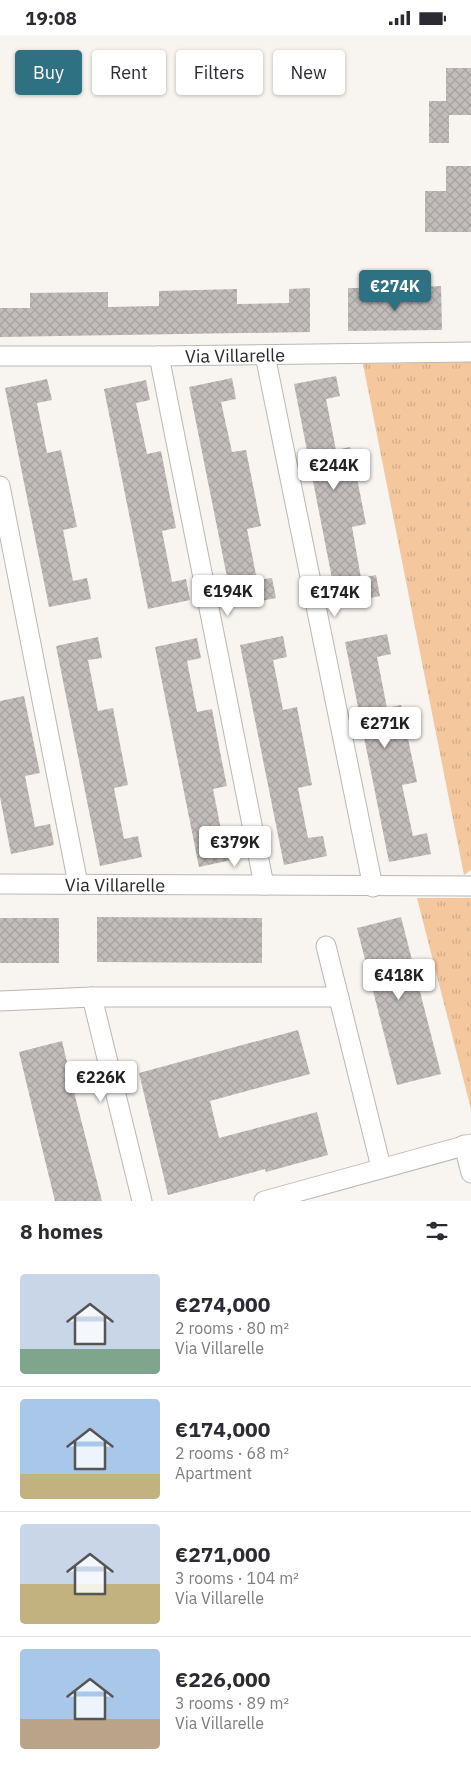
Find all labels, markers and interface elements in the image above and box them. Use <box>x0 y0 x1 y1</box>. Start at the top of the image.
text: 19:08 <box>25 6 77 30</box>
chip: Buy <box>15 50 82 95</box>
chip: Rent <box>92 50 166 95</box>
chip: Filters <box>176 50 263 95</box>
chip: New <box>273 50 345 95</box>
pin: €274K <box>360 269 430 312</box>
text: €274K <box>370 276 420 296</box>
street label: Via Villarelle <box>185 343 285 367</box>
pin: €244K <box>299 449 369 491</box>
text: €244K <box>309 455 359 475</box>
pin: €194K <box>193 575 263 617</box>
pin: €174K <box>300 575 370 618</box>
text: €194K <box>203 581 253 601</box>
text: €174K <box>310 582 360 602</box>
pin: €271K <box>350 707 420 749</box>
text: €271K <box>360 713 410 733</box>
pin: €379K <box>200 825 270 868</box>
text: €379K <box>210 832 260 852</box>
street label: Via Villarelle <box>65 873 165 896</box>
pin: €418K <box>364 959 434 1001</box>
text: €418K <box>374 965 424 985</box>
pin: €226K <box>66 1061 136 1103</box>
text: €226K <box>76 1067 126 1087</box>
text: 8 homes <box>20 1217 103 1245</box>
icon: filters <box>423 1217 451 1245</box>
text: €274,000 <box>175 1290 270 1318</box>
icon: home <box>60 1294 120 1354</box>
text: 2 rooms · 80 m² <box>175 1318 289 1338</box>
text: Via Villarelle <box>175 1338 264 1358</box>
text: €174,000 <box>175 1415 270 1443</box>
icon: home <box>60 1419 120 1479</box>
text: 2 rooms · 68 m² <box>175 1443 289 1463</box>
text: Apartment <box>175 1463 252 1483</box>
text: €271,000 <box>175 1540 270 1568</box>
icon: home <box>60 1544 120 1604</box>
text: 3 rooms · 104 m² <box>175 1568 299 1588</box>
text: Via Villarelle <box>175 1588 264 1608</box>
text: €226,000 <box>175 1665 270 1693</box>
icon: home <box>60 1669 120 1729</box>
text: 3 rooms · 89 m² <box>175 1693 289 1713</box>
text: Via Villarelle <box>175 1713 264 1733</box>

